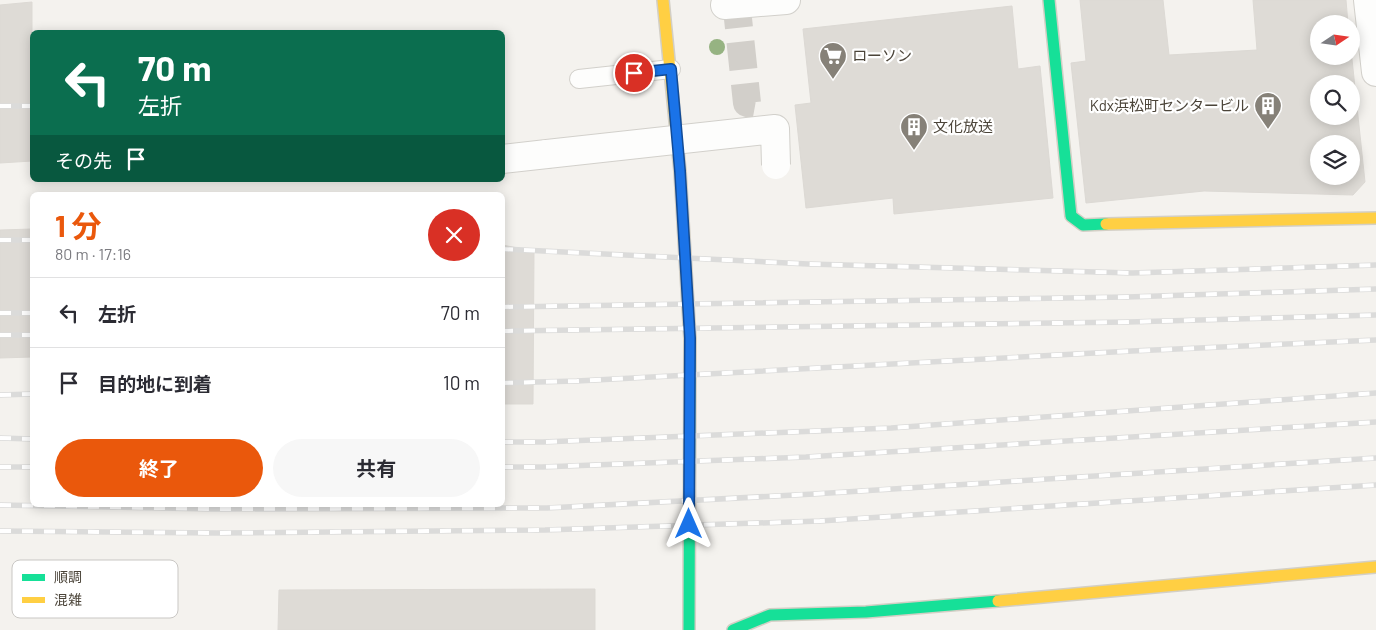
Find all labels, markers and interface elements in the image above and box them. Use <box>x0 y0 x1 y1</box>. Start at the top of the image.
north arrow <box>1310 15 1360 65</box>
map controls <box>1310 15 1360 185</box>
supermarket icon: ローソン <box>818 41 848 80</box>
text: 70 m <box>138 46 212 88</box>
place label: ローソン <box>852 46 912 64</box>
icon: left <box>55 50 120 115</box>
pin <box>613 52 655 94</box>
icon: arrive <box>620 59 648 87</box>
button: search <box>1310 75 1360 125</box>
building icon: Kdx浜松町センタービル <box>1253 91 1283 130</box>
text: 左折 <box>138 92 182 118</box>
place label: Kdx浜松町センタービル <box>1090 96 1249 114</box>
building icon: 文化放送 <box>899 112 929 151</box>
place label: 文化放送 <box>933 117 993 135</box>
button: layers <box>1310 135 1360 185</box>
icon: arrive <box>122 145 150 173</box>
text: その先 <box>55 149 112 172</box>
text: 1 分 <box>55 207 102 243</box>
button: close <box>428 209 480 261</box>
text: 80 m · 17:16 <box>55 244 131 263</box>
icon: left <box>55 299 83 327</box>
text: 70 m <box>441 301 480 324</box>
text: 左折 <box>98 302 136 325</box>
icon: arrive <box>55 369 83 397</box>
text: 10 m <box>443 371 480 394</box>
text: 目的地に到着 <box>98 372 212 395</box>
button: 終了 <box>55 439 263 497</box>
button: 共有 <box>273 439 480 497</box>
position arrow <box>662 497 714 549</box>
legend <box>12 560 178 618</box>
text: 順調 <box>54 568 82 585</box>
text: 混雑 <box>54 591 82 608</box>

